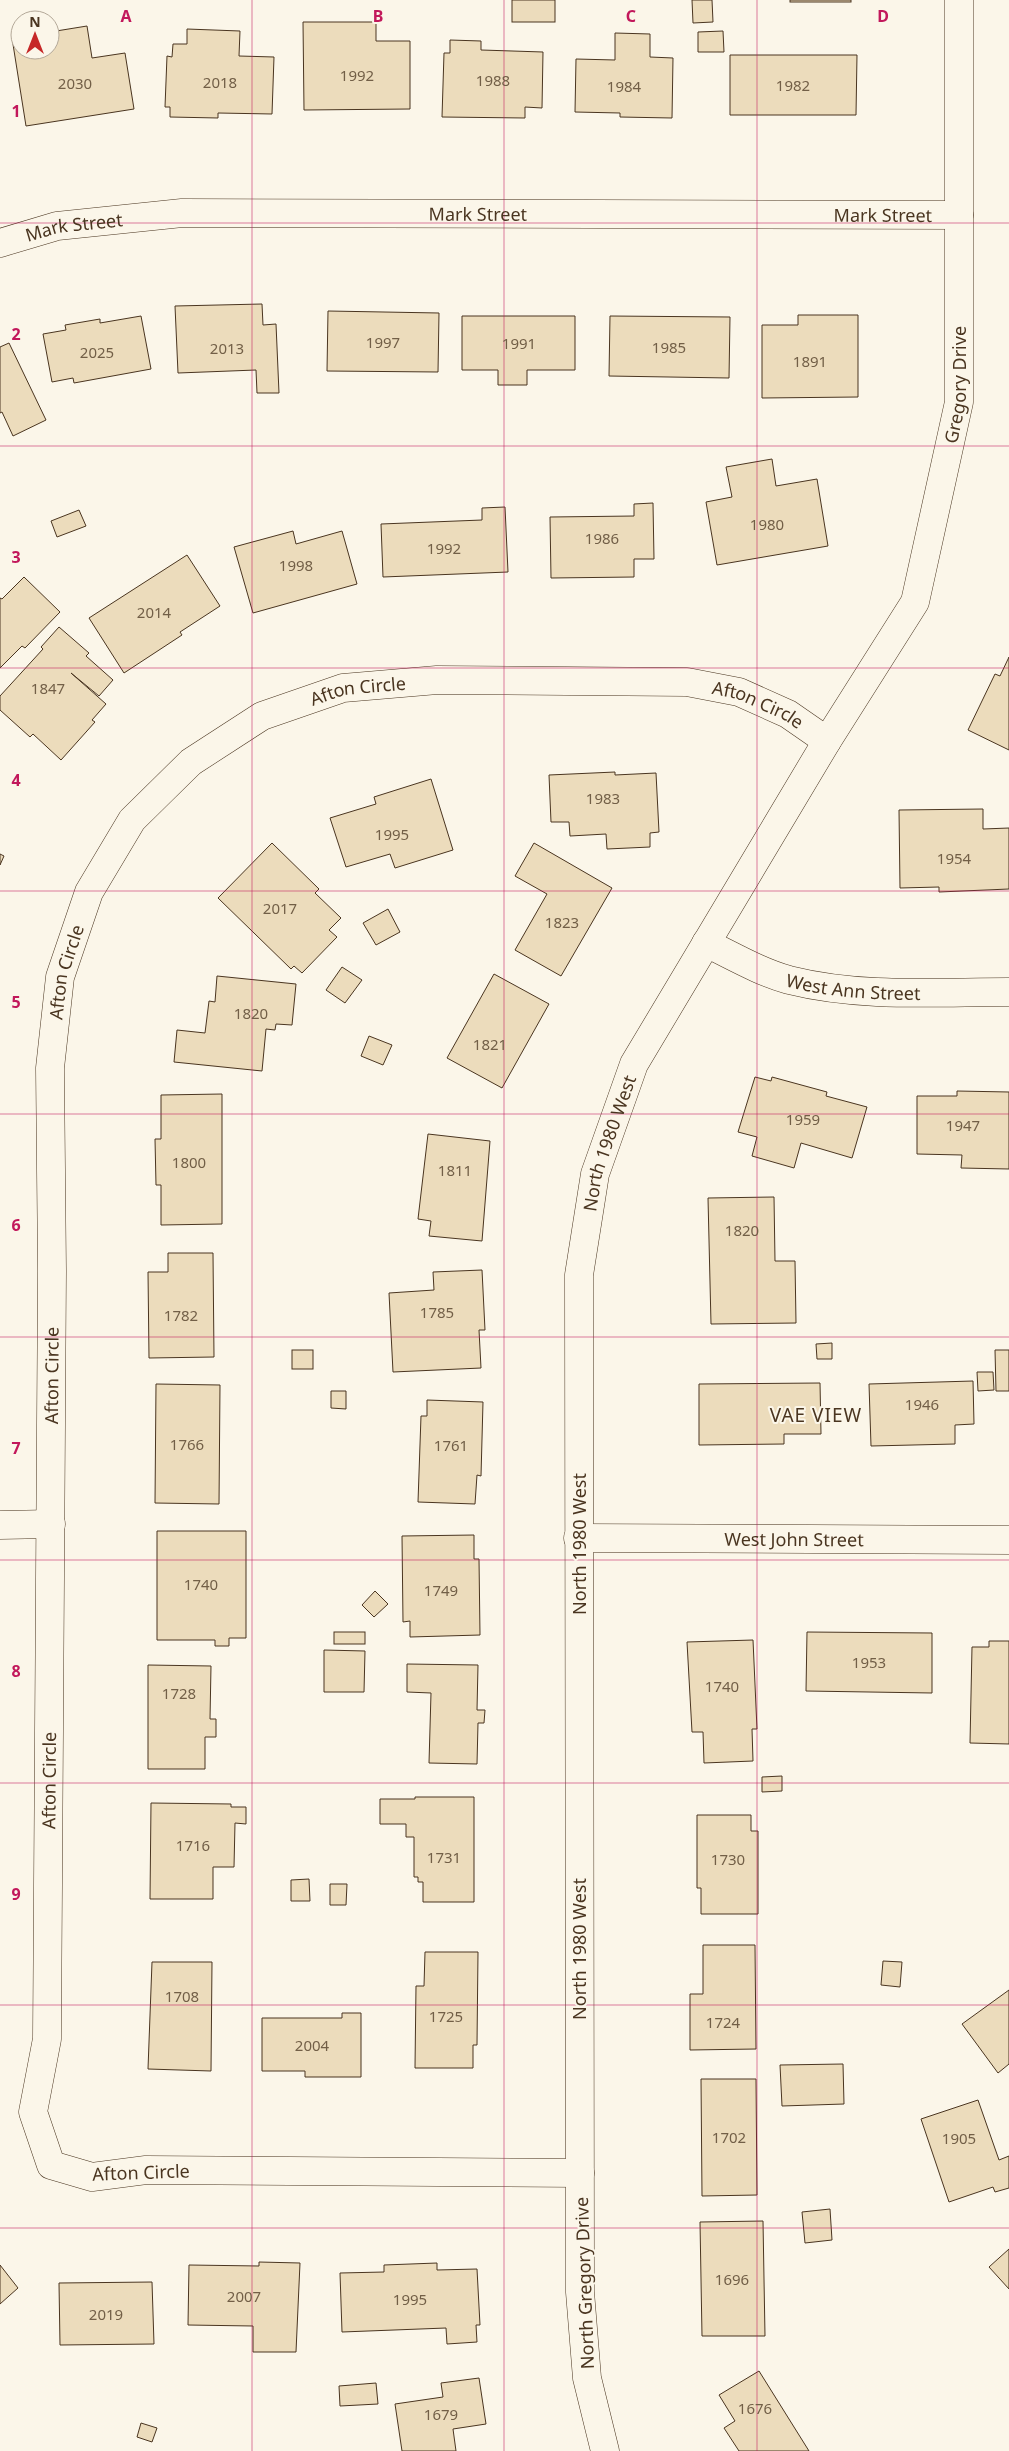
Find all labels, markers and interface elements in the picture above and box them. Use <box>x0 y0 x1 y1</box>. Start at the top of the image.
text: A <box>120 5 132 27</box>
text: B <box>373 5 383 27</box>
text: C <box>626 5 636 27</box>
text: D <box>877 5 889 27</box>
north arrow <box>10 10 60 60</box>
text: N <box>29 12 41 31</box>
house number: 1992 <box>340 65 374 85</box>
house number: 1988 <box>476 70 510 90</box>
house number: 2018 <box>203 72 237 92</box>
house number: 2030 <box>58 73 92 93</box>
house number: 1982 <box>776 75 810 95</box>
house number: 1984 <box>607 76 642 96</box>
text: 1 <box>11 100 21 122</box>
street label: Mark Street <box>429 202 528 226</box>
street label: Mark Street <box>834 203 933 227</box>
street label: Mark Street <box>22 207 124 247</box>
text: 2 <box>11 323 21 345</box>
street label: Gregory Drive <box>938 326 971 446</box>
house number: 1997 <box>366 332 400 352</box>
house number: 1991 <box>502 333 536 353</box>
house number: 1985 <box>652 337 686 357</box>
house number: 2013 <box>210 338 244 358</box>
house number: 2025 <box>80 342 114 362</box>
house number: 1891 <box>793 351 827 371</box>
house number: 1980 <box>750 514 784 534</box>
house number: 1986 <box>585 528 619 548</box>
house number: 1992 <box>427 538 461 558</box>
text: 3 <box>11 546 21 568</box>
house number: 1998 <box>279 555 313 575</box>
house number: 2014 <box>137 602 172 622</box>
street label: Afton Circle <box>306 671 407 711</box>
street label: Afton Circle <box>710 675 809 734</box>
house number: 1847 <box>31 678 65 698</box>
text: 4 <box>11 769 21 791</box>
house number: 1983 <box>586 788 620 808</box>
house number: 1995 <box>375 824 409 844</box>
house number: 1954 <box>937 848 972 868</box>
house number: 2017 <box>263 898 297 918</box>
house number: 1823 <box>545 912 579 932</box>
street label: Afton Circle <box>43 921 89 1021</box>
street label: West Ann Street <box>784 968 921 1005</box>
text: 5 <box>11 991 21 1013</box>
house number: 1820 <box>234 1003 268 1023</box>
house number: 1821 <box>473 1034 507 1054</box>
street label: North 1980 West <box>577 1071 641 1213</box>
house number: 1959 <box>786 1109 820 1129</box>
house number: 1947 <box>946 1115 980 1135</box>
house number: 1800 <box>172 1152 206 1172</box>
house number: 1811 <box>438 1160 472 1180</box>
text: 6 <box>11 1214 21 1236</box>
house number: 1820 <box>725 1220 759 1240</box>
house number: 1785 <box>420 1302 454 1322</box>
house number: 1782 <box>164 1305 198 1325</box>
street label: Afton Circle <box>39 1327 64 1424</box>
house number: 1946 <box>905 1394 939 1414</box>
district label: VAE VIEW <box>770 1402 862 1428</box>
house number: 1766 <box>170 1434 204 1454</box>
house number: 1761 <box>434 1435 468 1455</box>
text: 7 <box>11 1437 21 1459</box>
street label: North 1980 West <box>567 1473 591 1615</box>
street label: West John Street <box>724 1527 864 1551</box>
house number: 1740 <box>184 1574 218 1594</box>
house number: 1749 <box>424 1580 458 1600</box>
house number: 1953 <box>852 1652 886 1672</box>
text: 8 <box>11 1660 21 1682</box>
house number: 1740 <box>705 1676 739 1696</box>
house number: 1728 <box>162 1683 196 1703</box>
street label: Afton Circle <box>36 1732 61 1829</box>
house number: 1716 <box>176 1835 210 1855</box>
house number: 1731 <box>427 1847 461 1867</box>
house number: 1730 <box>711 1849 745 1869</box>
street label: North 1980 West <box>567 1878 591 2020</box>
text: 9 <box>11 1883 21 1905</box>
house number: 1708 <box>165 1986 199 2006</box>
house number: 1725 <box>429 2006 463 2026</box>
house number: 1724 <box>706 2012 741 2032</box>
house number: 2004 <box>295 2035 330 2055</box>
house number: 1702 <box>712 2127 746 2147</box>
house number: 1905 <box>942 2128 976 2148</box>
street label: Afton Circle <box>92 2158 190 2186</box>
street label: North Gregory Drive <box>569 2196 599 2370</box>
house number: 1696 <box>715 2269 749 2289</box>
house number: 2007 <box>227 2286 261 2306</box>
house number: 1995 <box>393 2289 427 2309</box>
house number: 2019 <box>89 2304 123 2324</box>
house number: 1676 <box>738 2398 772 2418</box>
house number: 1679 <box>424 2404 458 2424</box>

